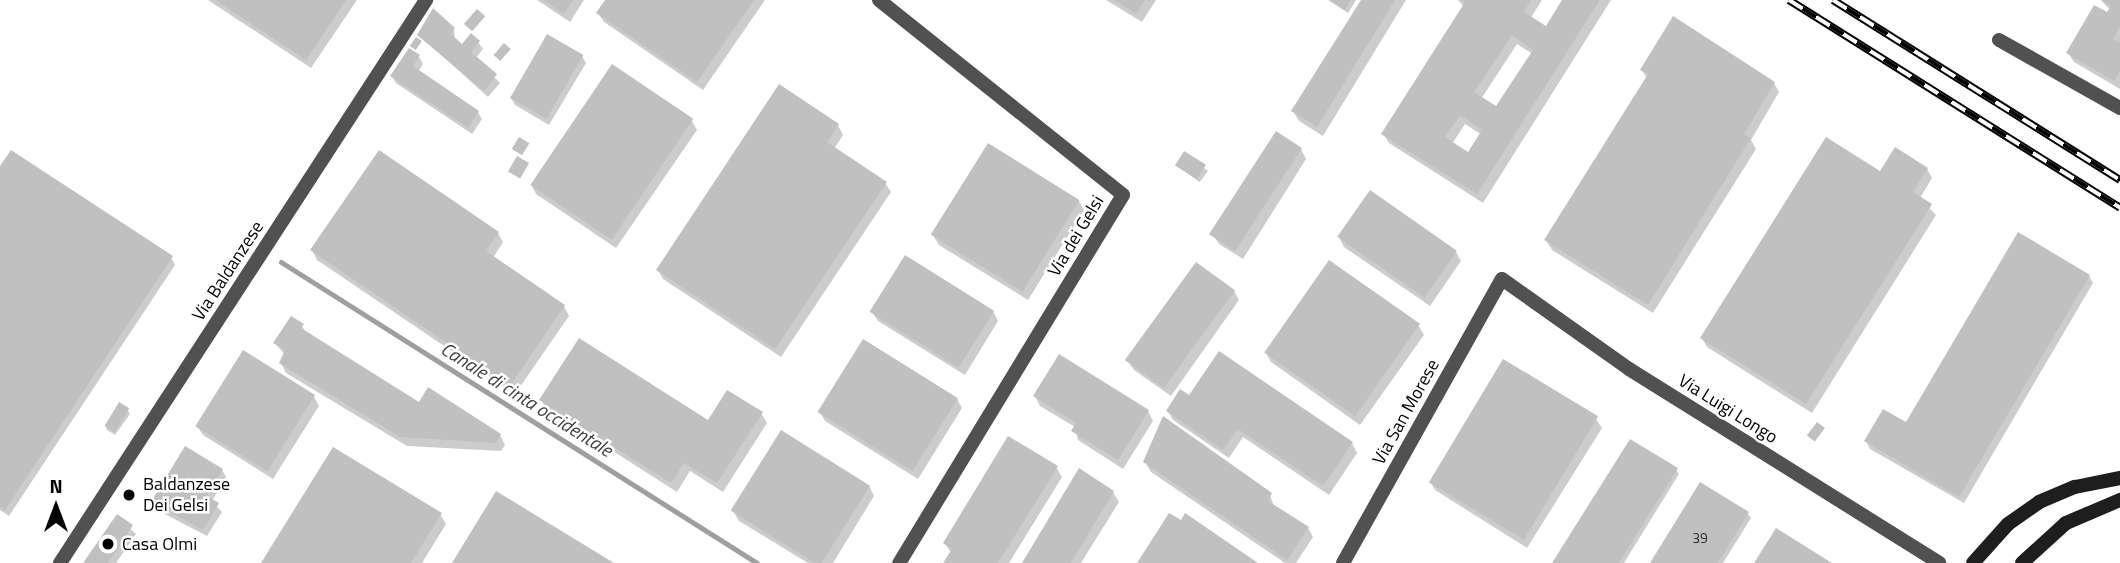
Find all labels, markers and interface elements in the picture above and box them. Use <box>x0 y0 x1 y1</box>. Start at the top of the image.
street label: Via dei Gelsi <box>1043 192 1109 280</box>
street label: Via Baldanzese <box>188 217 268 325</box>
water label: Canale di cinta occidentale <box>437 337 617 461</box>
street label: Via San Morese <box>1368 356 1444 468</box>
street label: Via Luigi Longo <box>1674 370 1782 448</box>
text: N <box>49 471 63 500</box>
north arrow <box>21 472 91 542</box>
place label: Baldanzese Dei Gelsi <box>143 474 230 516</box>
marker: Baldanzese Dei Gelsi <box>121 487 137 503</box>
house number: 39 <box>1692 530 1708 546</box>
place label: Casa Olmi <box>122 533 197 555</box>
marker: Casa Olmi <box>100 536 116 552</box>

